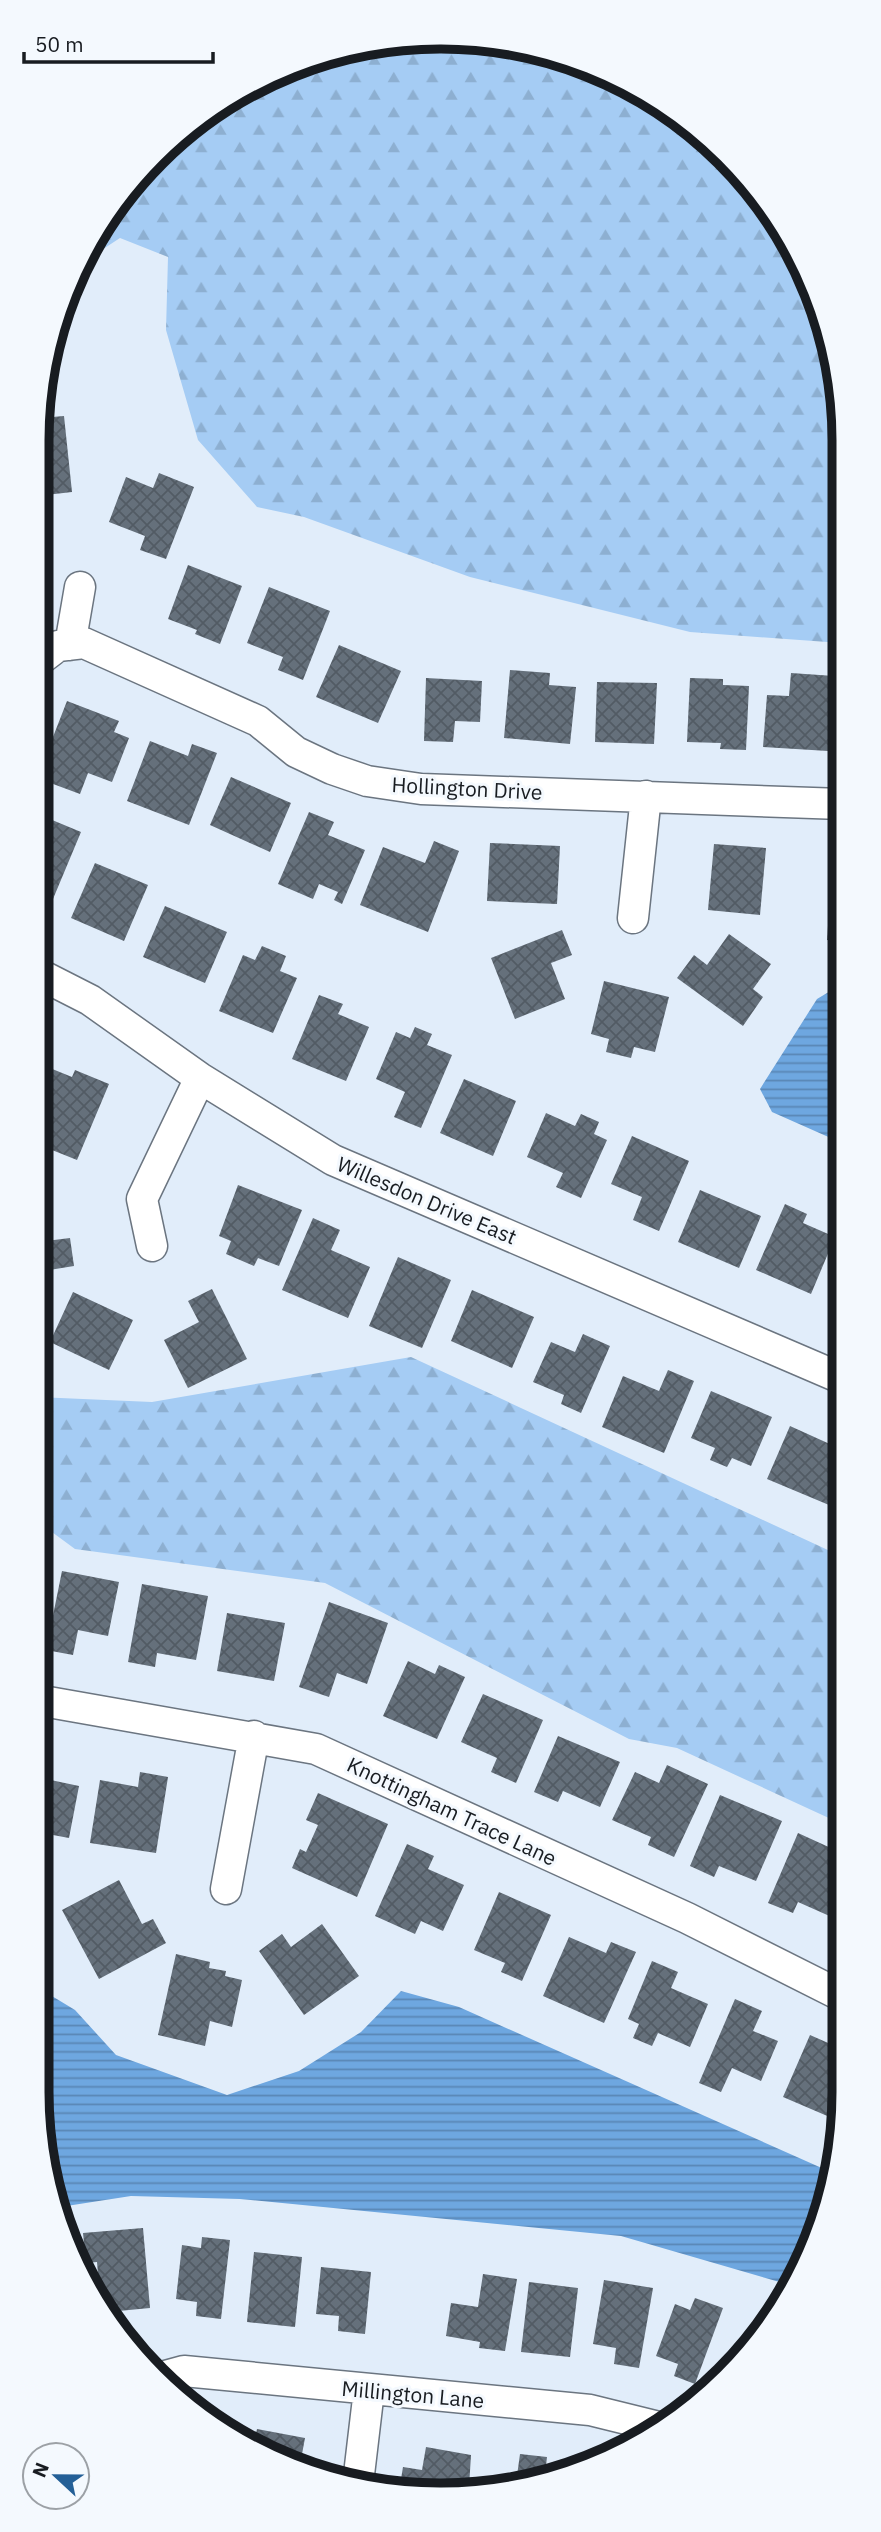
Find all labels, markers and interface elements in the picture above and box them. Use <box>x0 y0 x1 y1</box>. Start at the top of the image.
scale bar <box>24 21 214 65</box>
text: 50 m <box>35 30 84 58</box>
street label: Hollington Drive <box>391 770 543 806</box>
street label: Willesdon Drive East <box>333 1150 521 1250</box>
street label: Knottingham Trace Lane <box>343 1750 561 1872</box>
street label: Millington Lane <box>341 2374 485 2414</box>
north arrow <box>21 2441 91 2511</box>
text: N <box>27 2459 54 2481</box>

